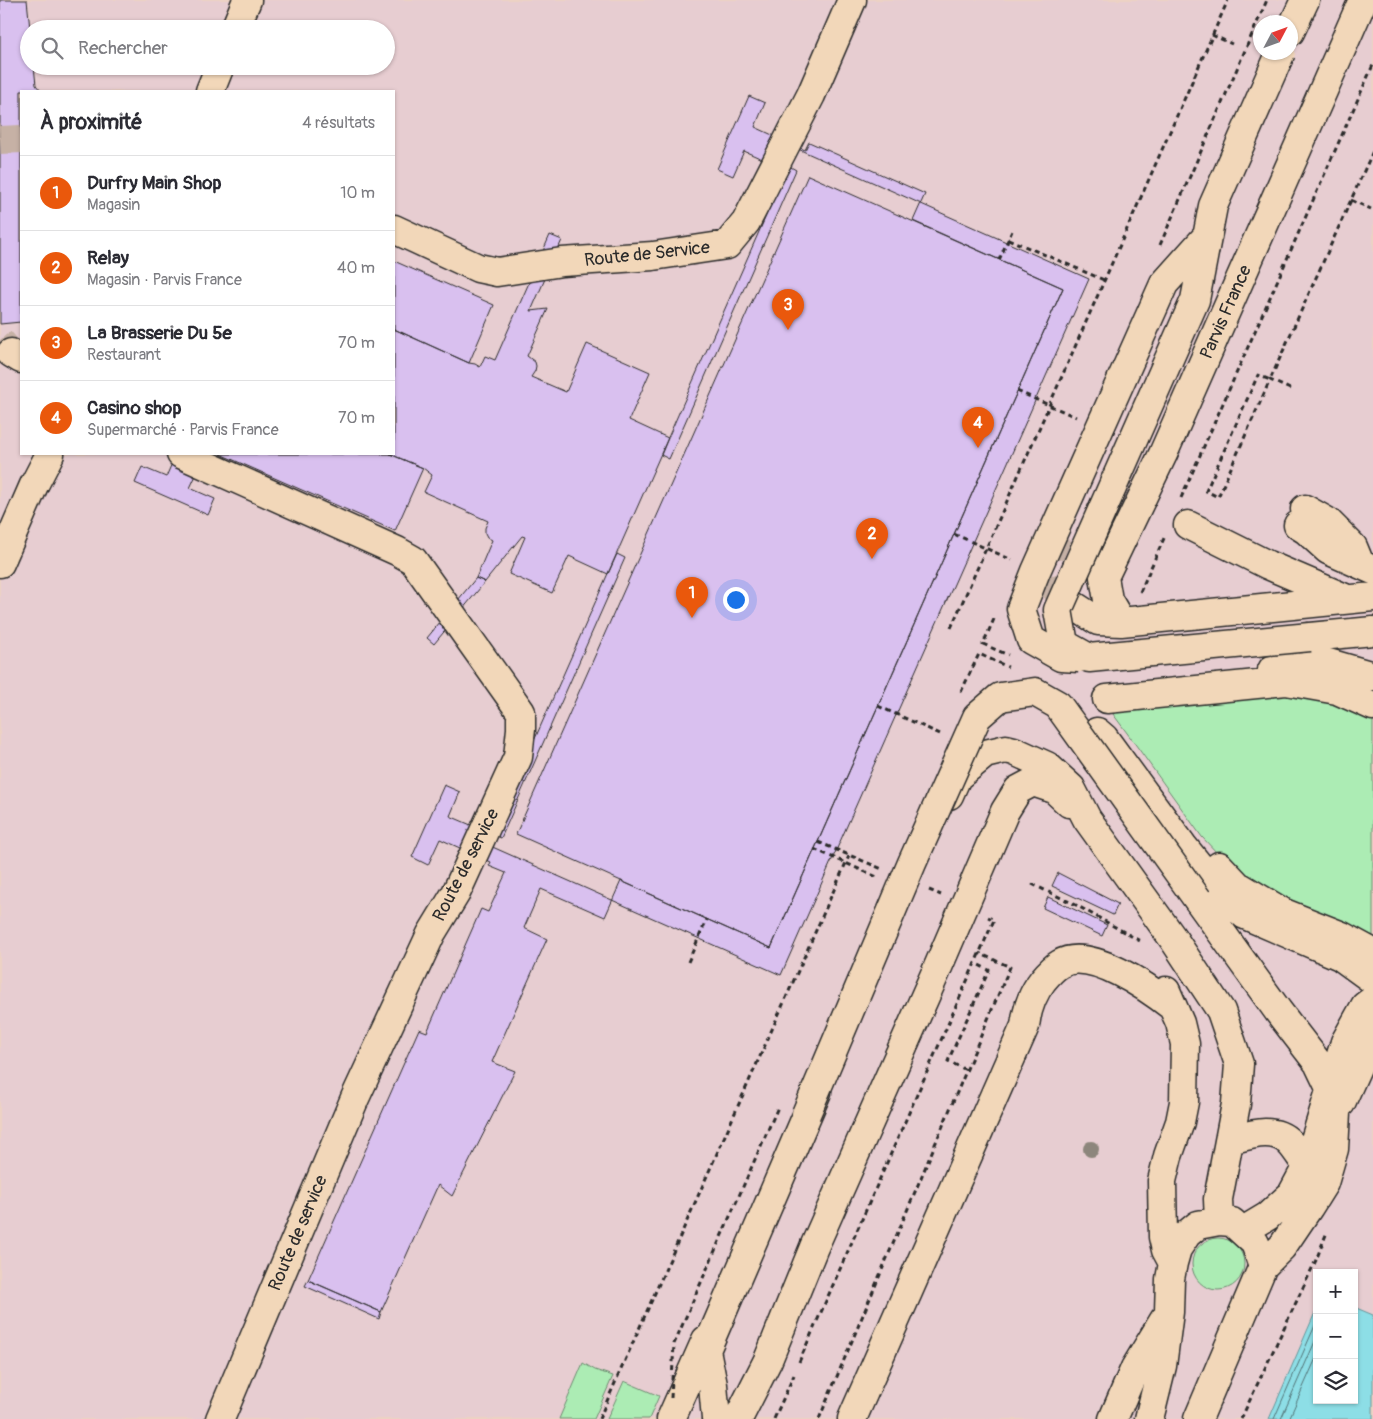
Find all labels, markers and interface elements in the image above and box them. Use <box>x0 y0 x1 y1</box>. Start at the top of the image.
north arrow <box>1253 15 1298 60</box>
search box <box>20 20 395 75</box>
icon: search <box>38 34 66 62</box>
text: Rechercher <box>78 36 168 60</box>
text: À proximité <box>40 109 143 136</box>
text: 4 résultats <box>302 113 375 133</box>
text: Durfry Main Shop <box>87 171 222 195</box>
text: 1 <box>53 183 59 203</box>
text: 10 m <box>340 183 375 203</box>
text: Magasin <box>87 195 140 215</box>
street label: Route de Service <box>583 236 711 272</box>
text: Relay <box>87 246 129 270</box>
text: 2 <box>52 258 60 278</box>
text: 40 m <box>337 258 375 278</box>
street label: Parvis France <box>1195 261 1257 363</box>
text: Magasin · Parvis France <box>87 270 242 290</box>
pin: 3 <box>772 289 804 330</box>
text: La Brasserie Du 5e <box>87 321 232 345</box>
text: 3 <box>52 333 60 353</box>
text: 70 m <box>338 333 375 353</box>
text: Restaurant <box>87 345 161 365</box>
text: Casino shop <box>87 396 181 420</box>
pin: 4 <box>962 407 994 448</box>
text: 4 <box>51 408 61 428</box>
text: 70 m <box>338 408 375 428</box>
text: Supermarché · Parvis France <box>87 420 279 440</box>
pin: 2 <box>856 518 888 559</box>
pin: 1 <box>676 577 708 618</box>
your location <box>723 587 749 613</box>
street label: Route de service <box>428 805 504 925</box>
street label: Route de service <box>263 1171 333 1294</box>
map controls <box>1313 1269 1358 1404</box>
button: + <box>1313 1269 1358 1314</box>
button: − <box>1313 1314 1358 1359</box>
button: layers <box>1313 1359 1358 1404</box>

